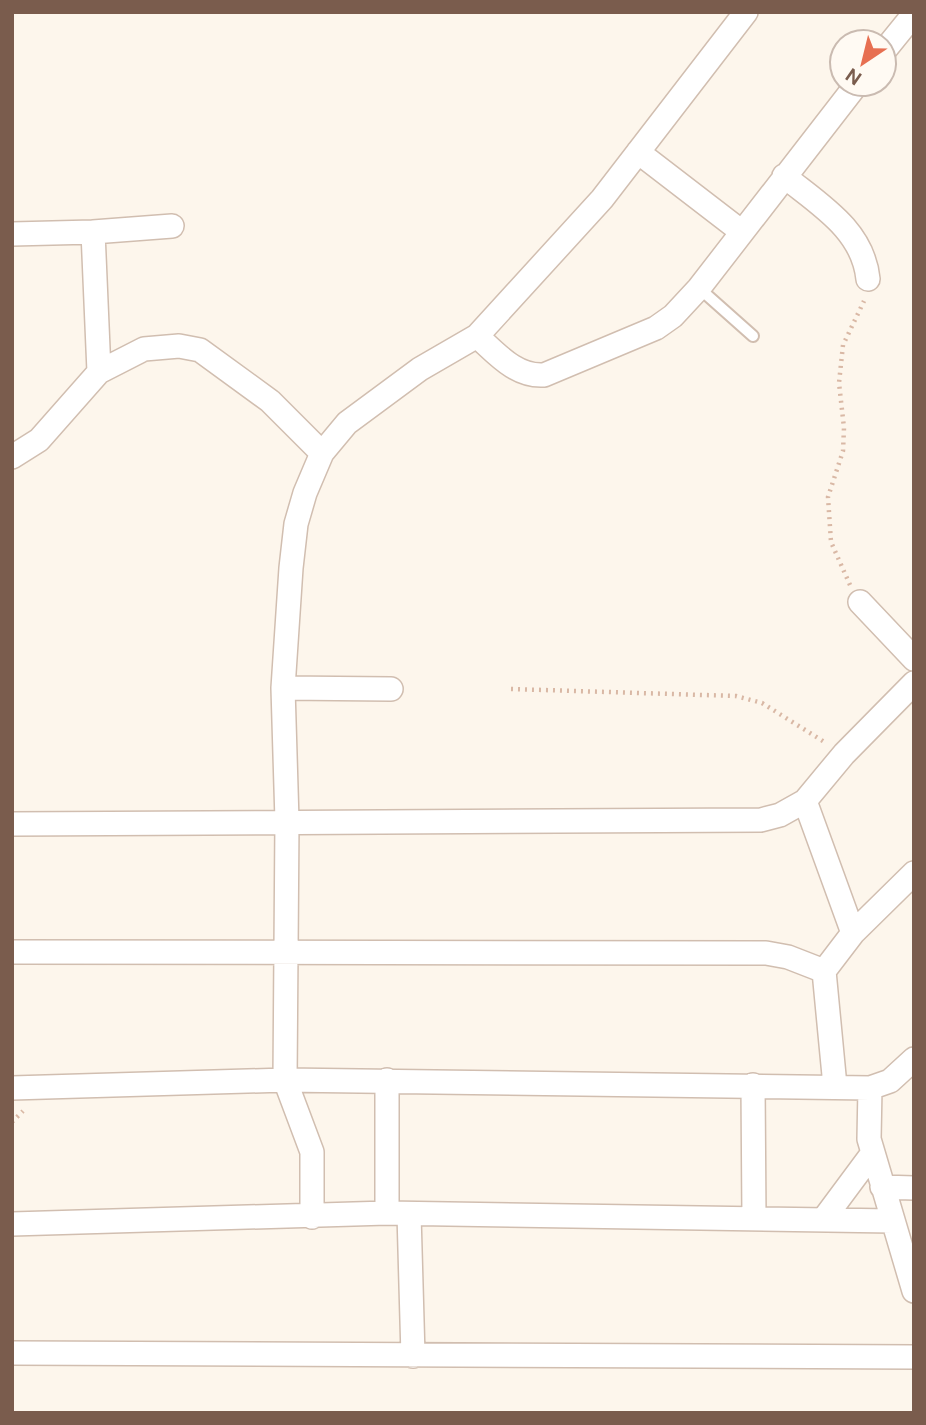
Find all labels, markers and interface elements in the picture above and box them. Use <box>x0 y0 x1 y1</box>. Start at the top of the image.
north arrow <box>828 28 898 98</box>
text: N <box>841 62 866 91</box>

